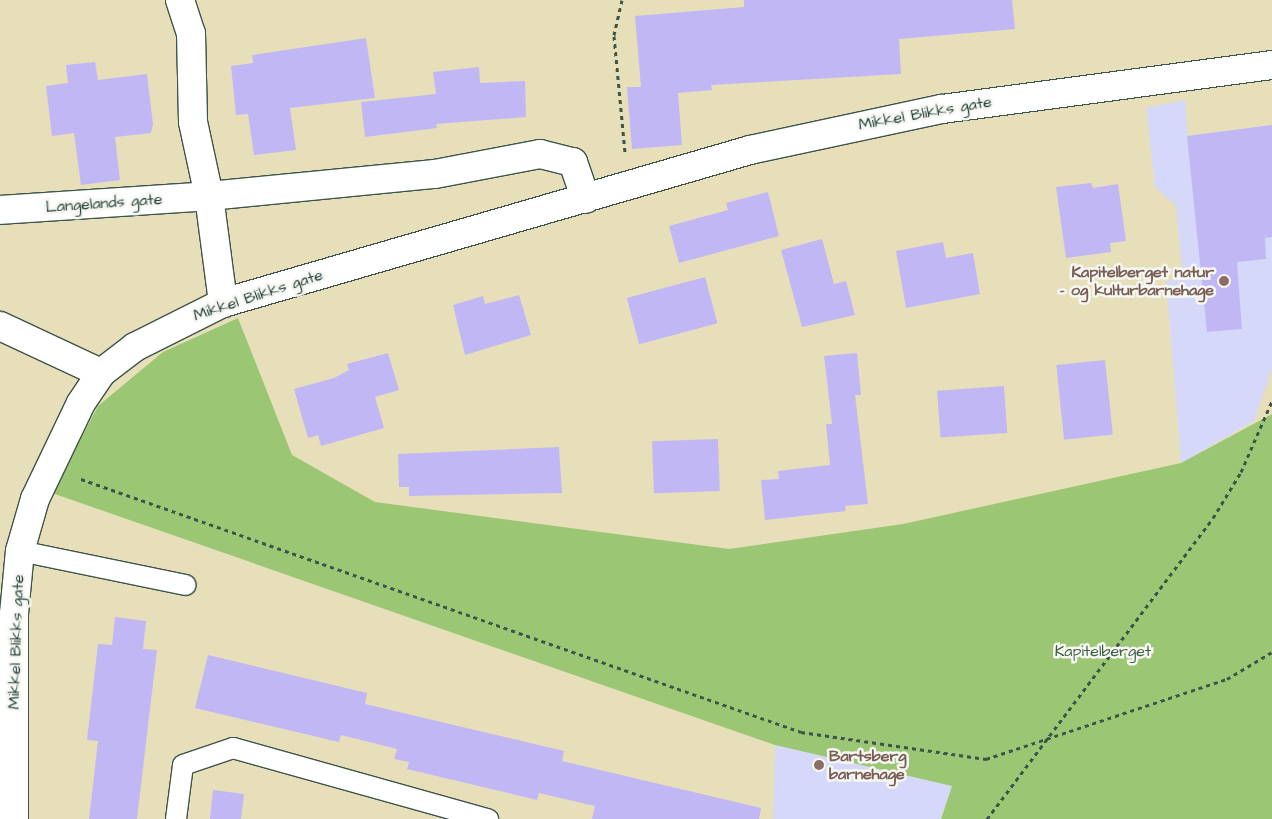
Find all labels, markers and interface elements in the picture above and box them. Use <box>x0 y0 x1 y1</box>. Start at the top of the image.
street label: Mikkel Blikks gate <box>857 92 993 134</box>
street label: Langelands gate <box>45 189 163 217</box>
place label: Kapitelberget natur - og kulturbarnehage <box>1060 262 1214 300</box>
street label: Mikkel Blikks gate <box>191 265 325 325</box>
marker: Kapitelberget natur - og kulturbarnehage <box>1218 275 1230 287</box>
street label: Mikkel Blikks gate <box>4 574 28 710</box>
park label: Kapitelberget <box>1055 641 1151 661</box>
place label: Bartsberg barnehage <box>829 746 907 784</box>
marker: Bartsberg barnehage <box>813 759 825 771</box>

